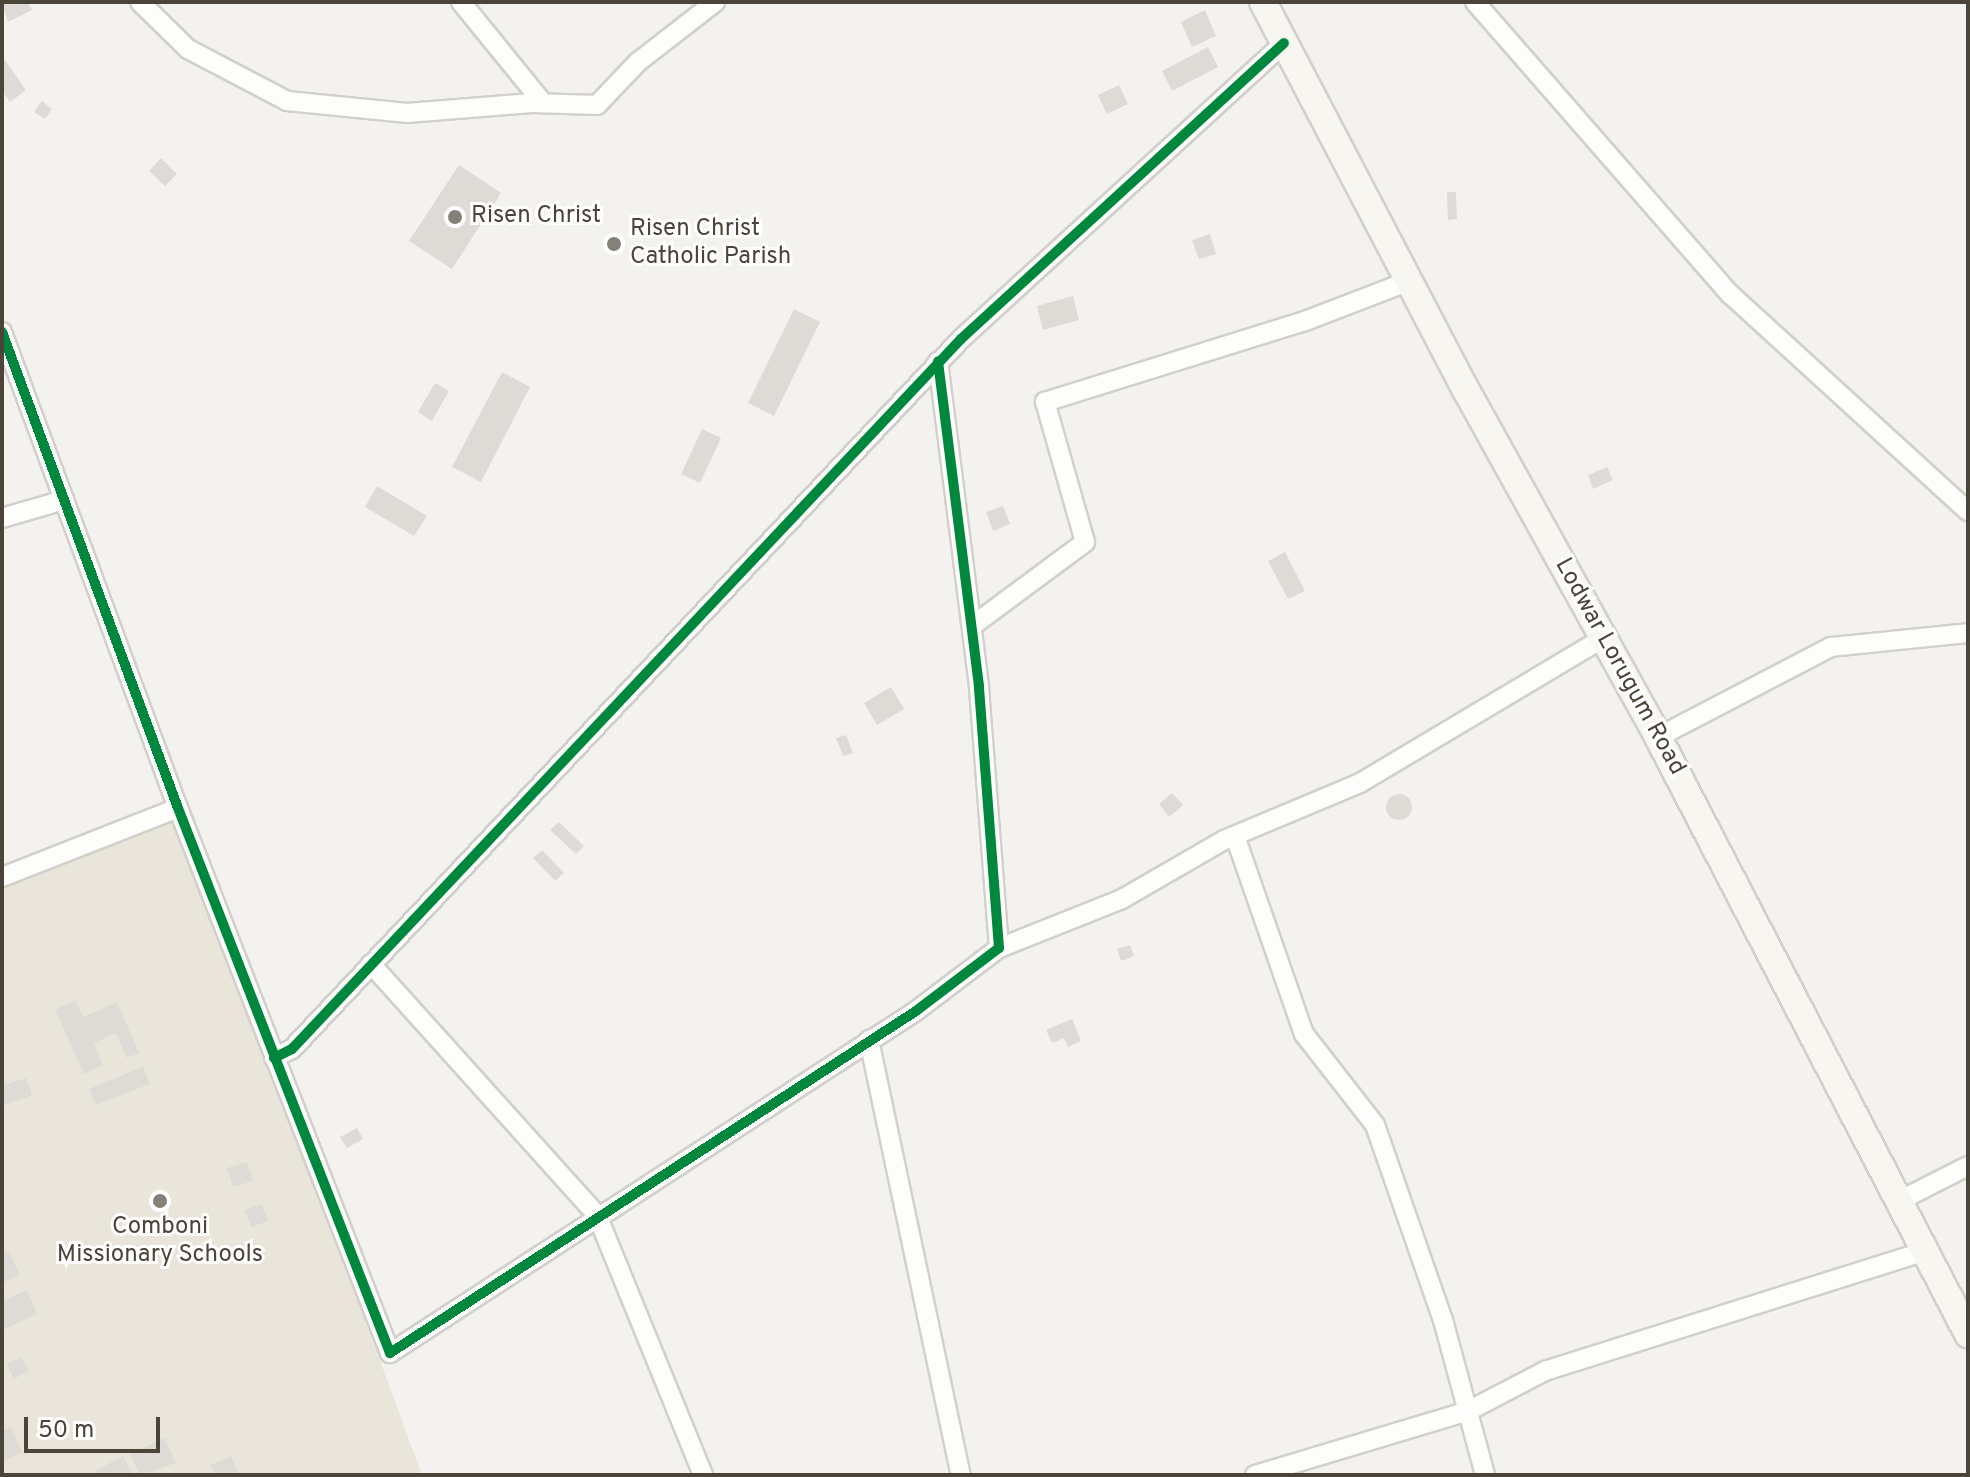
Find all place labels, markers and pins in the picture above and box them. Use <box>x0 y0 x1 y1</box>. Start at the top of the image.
place label: Risen Christ <box>471 203 601 231</box>
marker: Risen Christ <box>446 208 464 226</box>
place label: Risen Christ Catholic Parish <box>630 216 791 272</box>
marker: Risen Christ Catholic Parish <box>605 235 623 253</box>
marker: Comboni Missionary Schools <box>151 1192 169 1210</box>
place label: Comboni Missionary Schools <box>57 1214 263 1270</box>

